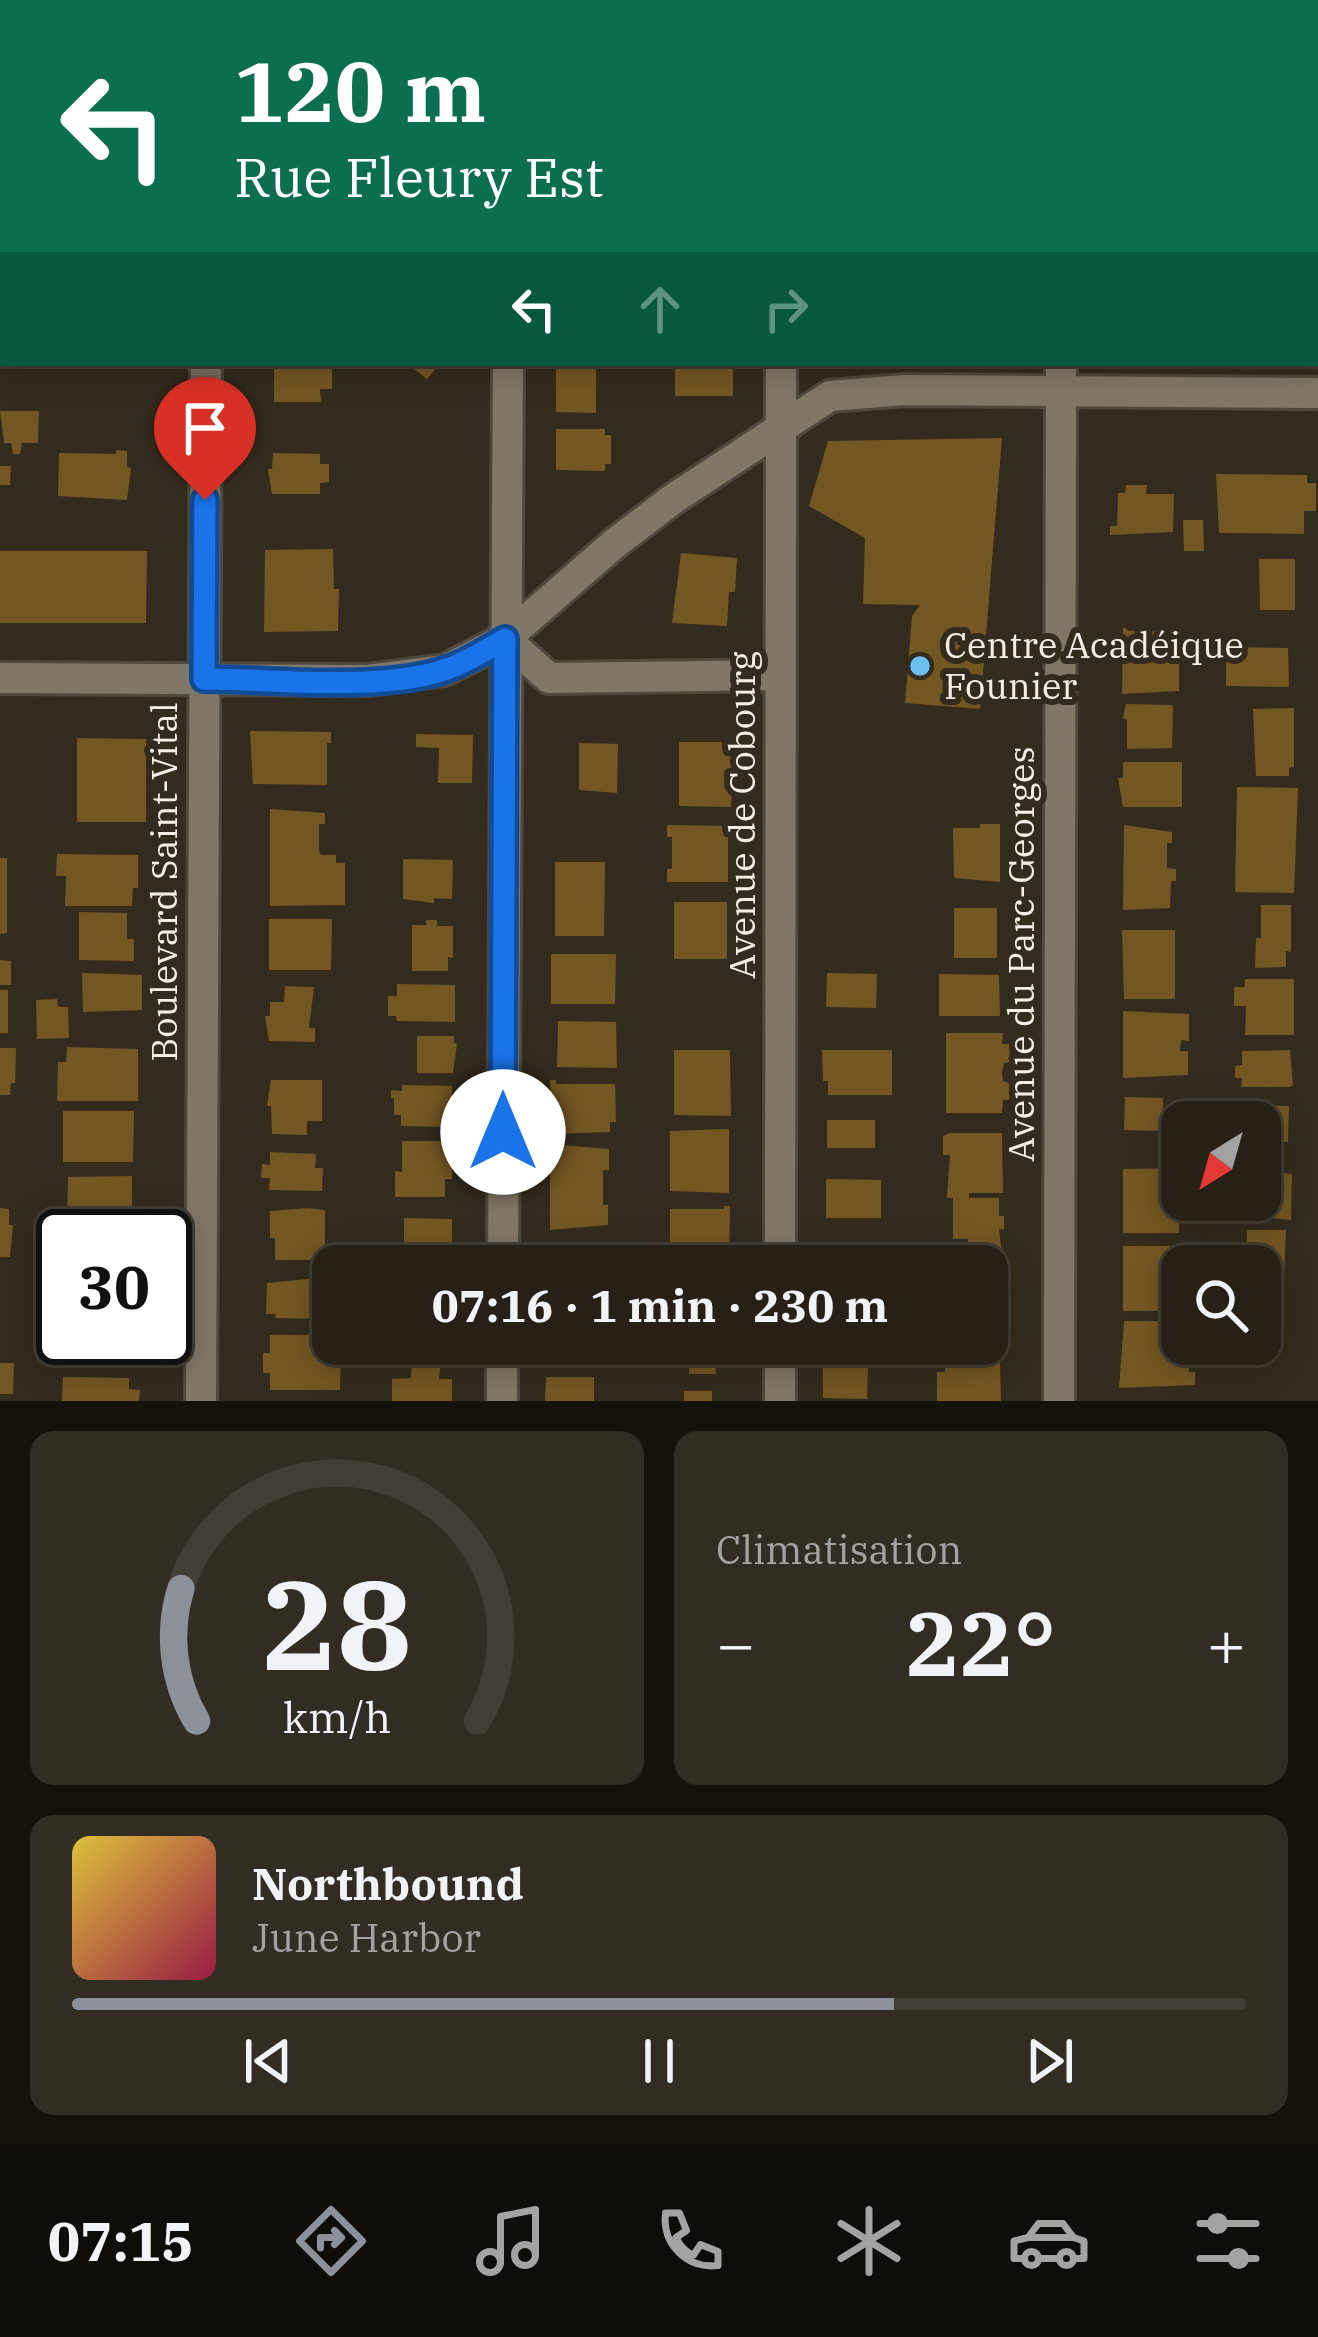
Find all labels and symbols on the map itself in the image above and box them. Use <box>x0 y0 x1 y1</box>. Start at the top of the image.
pin <box>154 377 256 500</box>
place label: Centre Acadéique Founier <box>944 621 1244 709</box>
street label: Avenue de Cobourg <box>718 651 765 979</box>
marker: Centre Acadéique Founier <box>907 653 933 679</box>
street label: Boulevard Saint-Vital <box>140 702 187 1062</box>
street label: Avenue du Parc-Georges <box>997 746 1044 1162</box>
position arrow <box>440 1069 566 1195</box>
north arrow <box>1161 1101 1281 1221</box>
speed limit sign: 30 <box>36 1209 192 1365</box>

